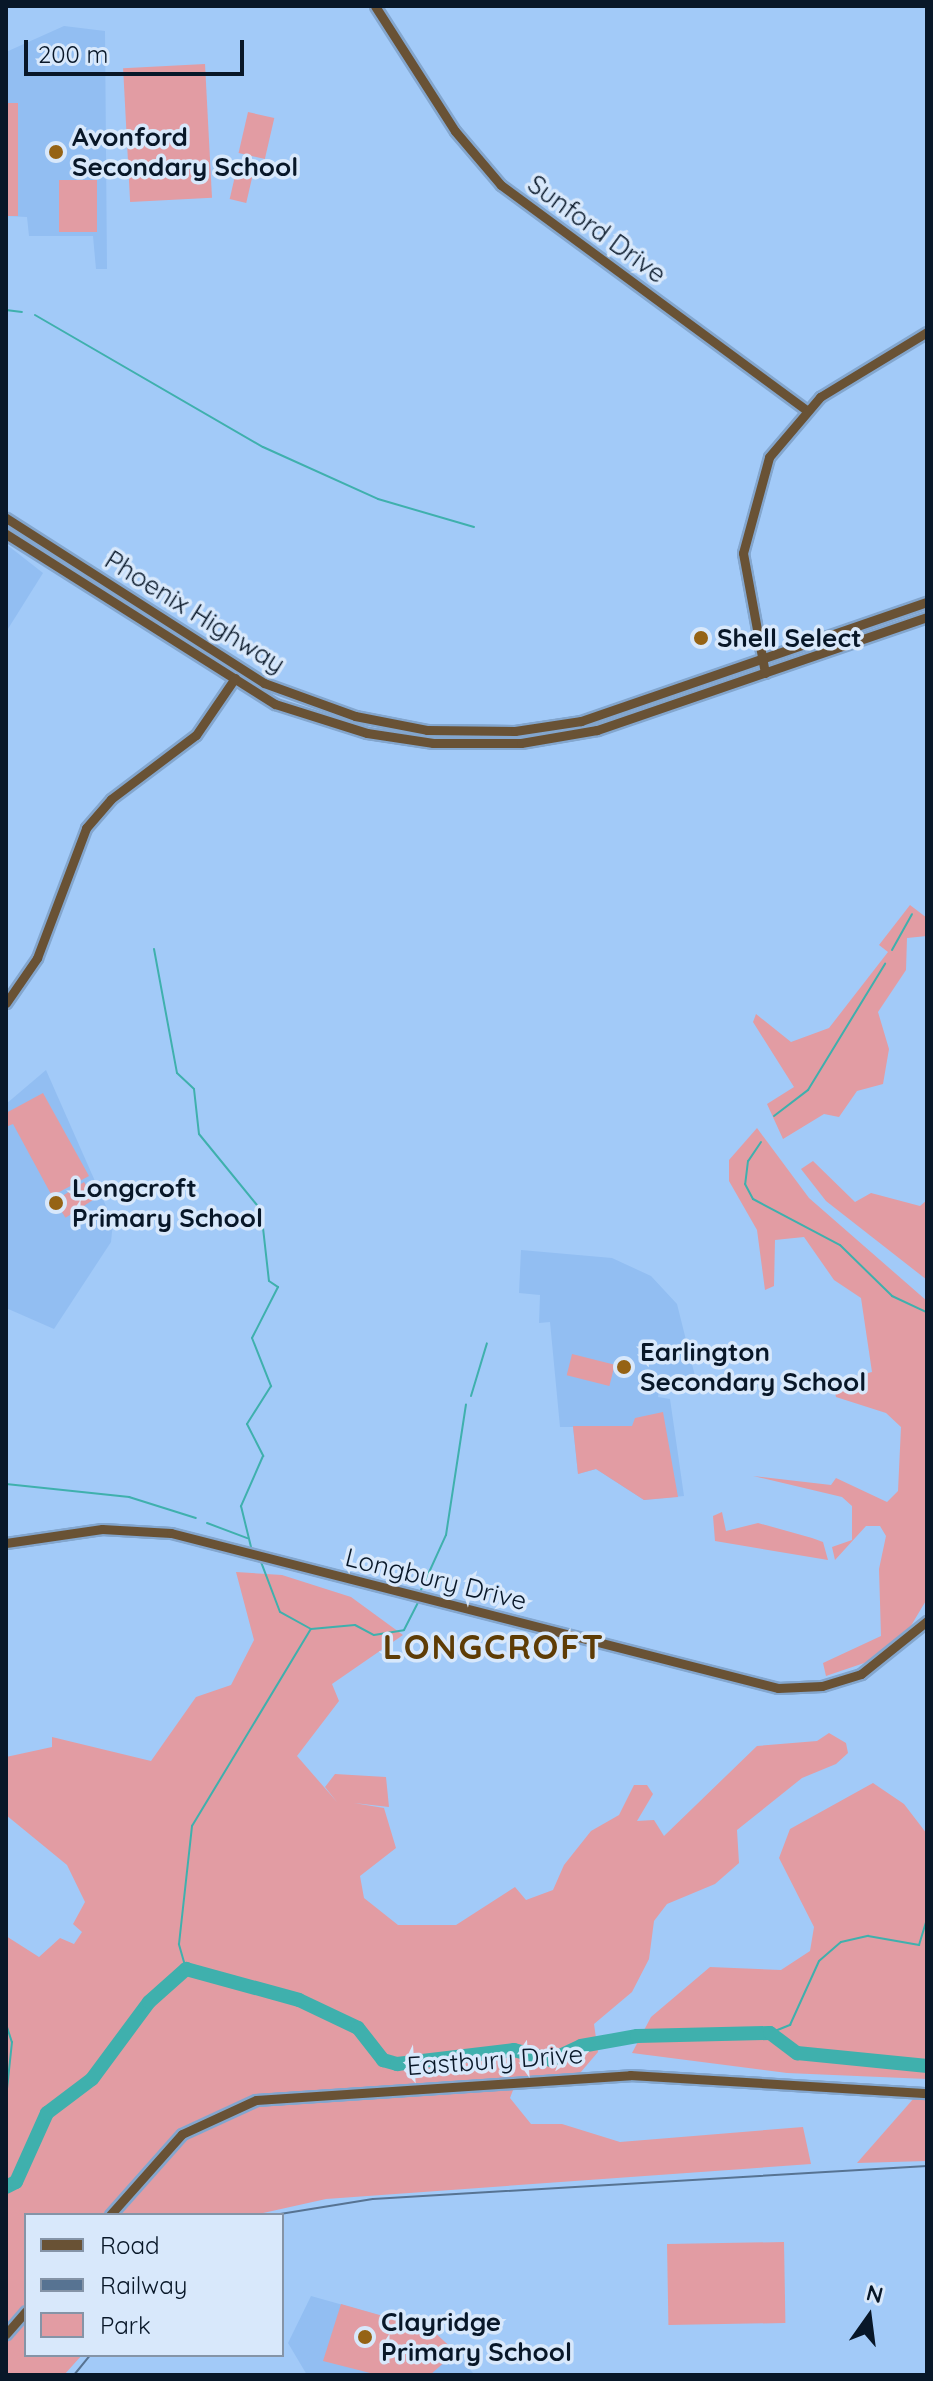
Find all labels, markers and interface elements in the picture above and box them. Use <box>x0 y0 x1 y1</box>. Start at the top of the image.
scale bar <box>28 24 248 74</box>
text: 200 m <box>38 39 108 69</box>
place label: Avonford Secondary School <box>72 121 298 182</box>
marker: Avonford Secondary School <box>47 143 65 161</box>
street label: Sunford Drive <box>522 168 672 290</box>
street label: Phoenix Highway <box>99 544 291 680</box>
place label: Shell Select <box>717 622 862 654</box>
marker: Shell Select <box>692 629 710 647</box>
place label: Longcroft Primary School <box>72 1172 263 1234</box>
marker: Longcroft Primary School <box>47 1194 65 1212</box>
place label: Earlington Secondary School <box>640 1336 866 1398</box>
marker: Earlington Secondary School <box>615 1358 633 1376</box>
street label: Longbury Drive <box>342 1541 530 1617</box>
district label: LONGCROFT <box>383 1627 605 1667</box>
street label: Eastbury Drive <box>406 2038 584 2082</box>
legend <box>24 2213 284 2357</box>
text: Road <box>100 2230 160 2260</box>
text: Railway <box>100 2270 187 2300</box>
north arrow <box>829 2277 909 2357</box>
text: N <box>864 2278 886 2309</box>
place label: Clayridge Primary School <box>381 2306 572 2368</box>
text: Park <box>100 2310 151 2340</box>
marker: Clayridge Primary School <box>356 2328 374 2346</box>

